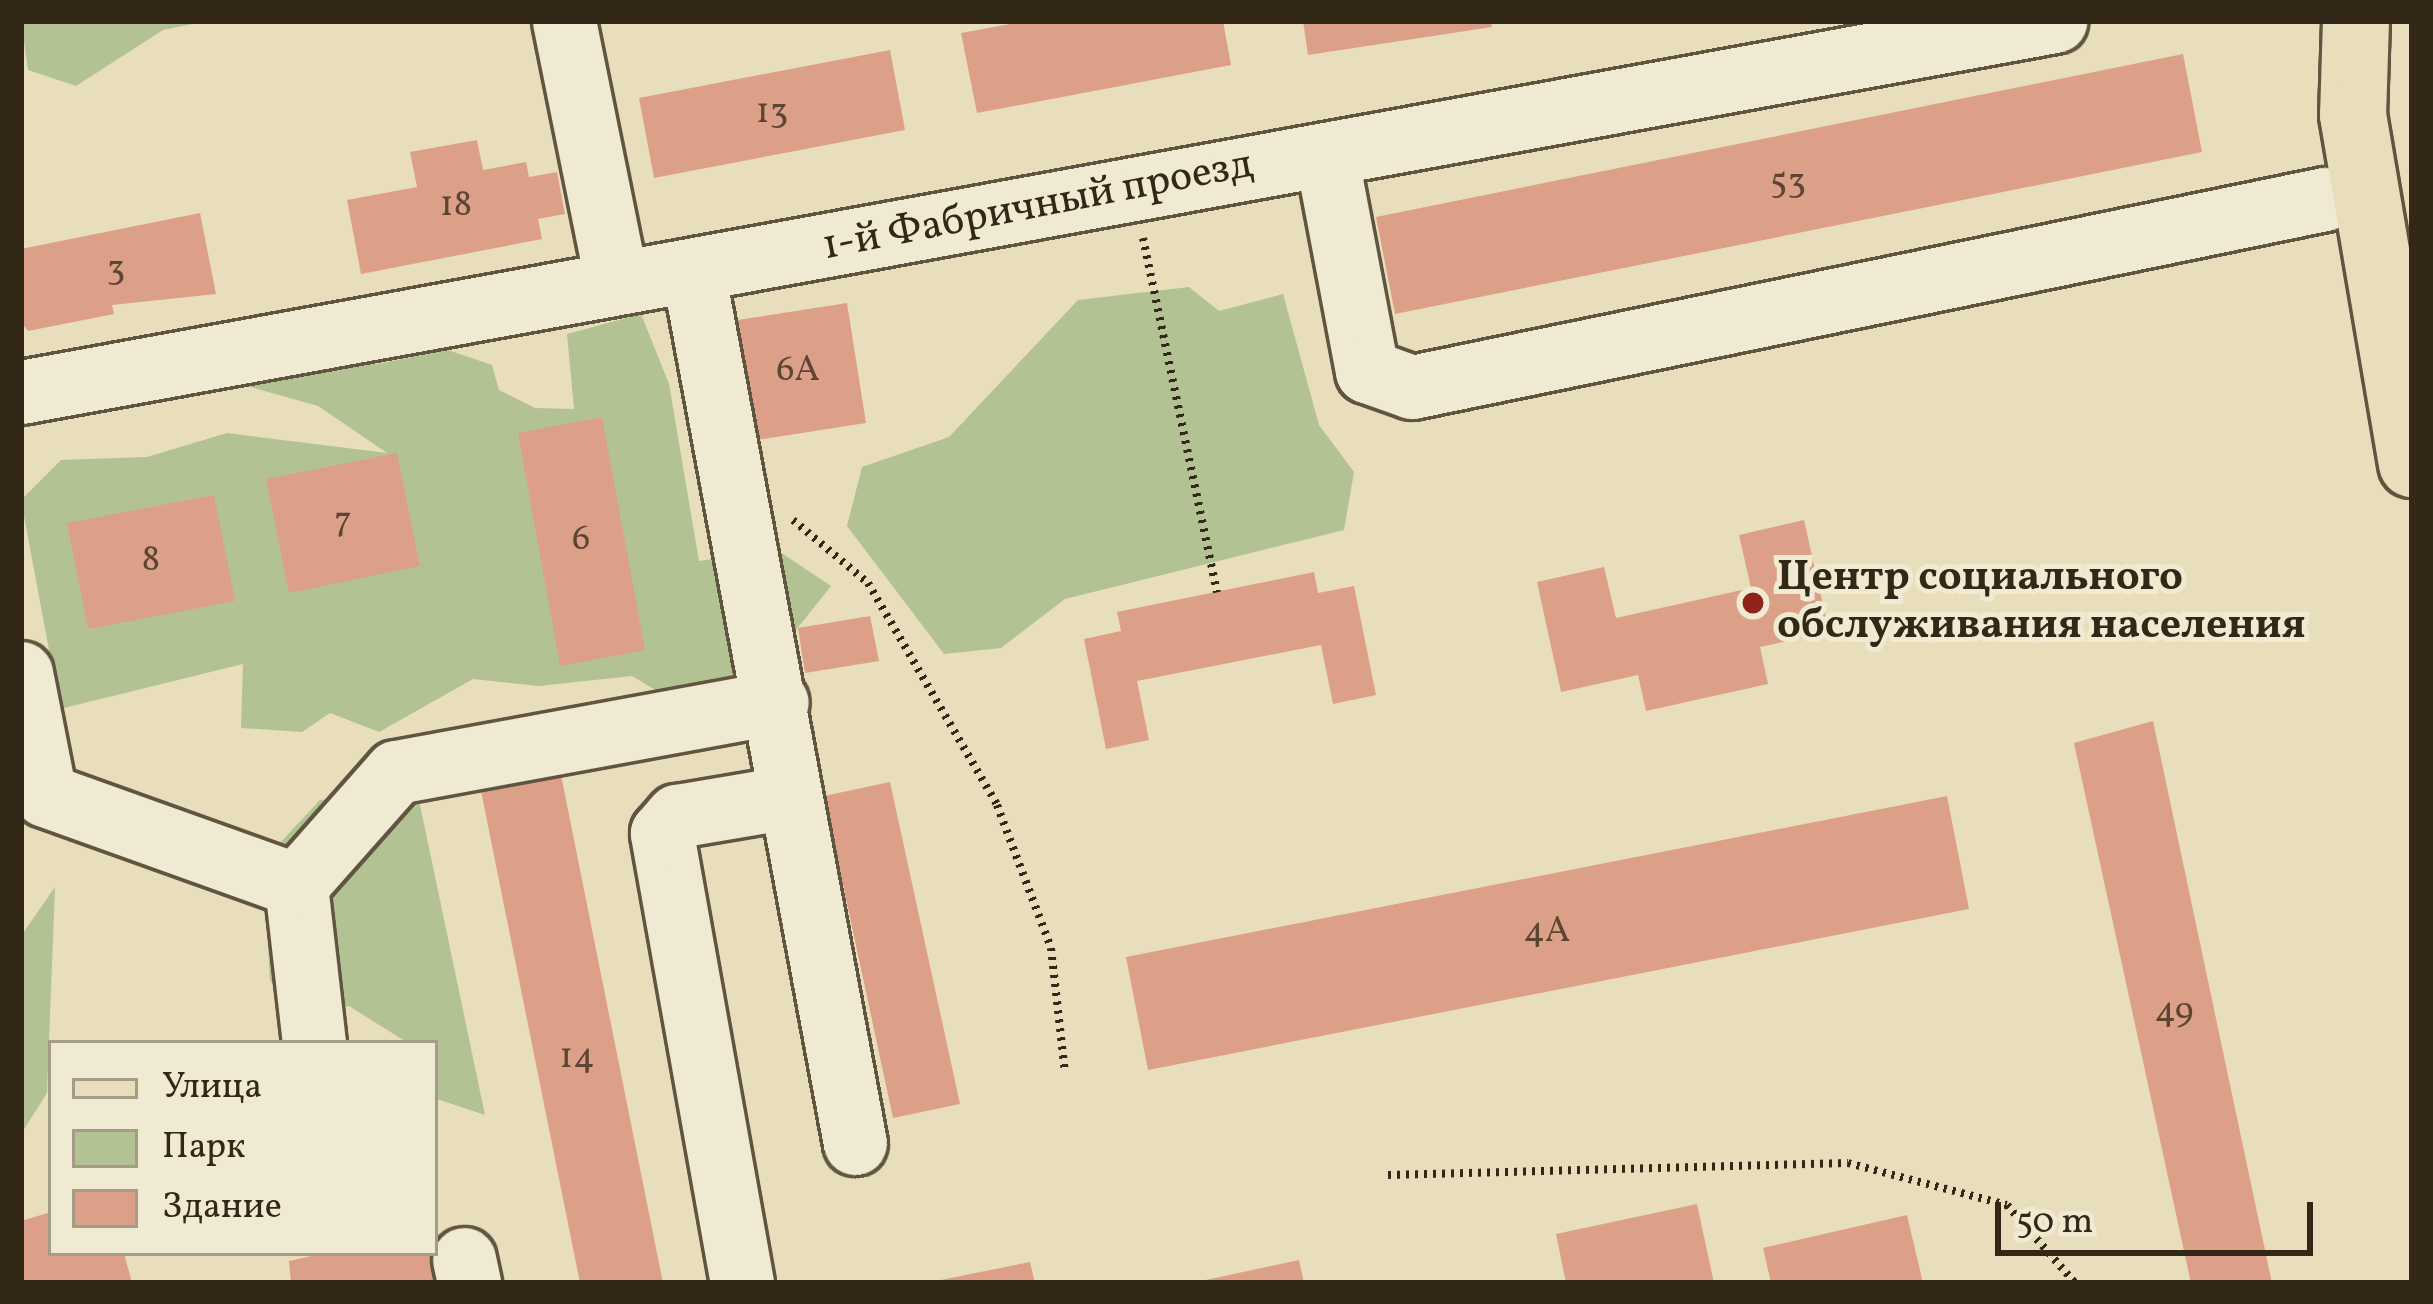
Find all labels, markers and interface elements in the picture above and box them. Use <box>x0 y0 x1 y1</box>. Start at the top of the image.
house number: 13 <box>756 92 788 136</box>
street label: 1-й Фабричный проезд <box>818 141 1258 273</box>
house number: 53 <box>1770 162 1806 206</box>
house number: 18 <box>440 185 472 229</box>
house number: 3 <box>107 249 125 293</box>
house number: 6А <box>776 350 820 394</box>
house number: 7 <box>334 501 352 545</box>
house number: 6 <box>572 519 590 563</box>
house number: 8 <box>142 540 160 584</box>
place label: Центр социального обслуживания населения <box>1777 554 2306 652</box>
marker: Центр социального обслуживания населения <box>1740 590 1766 616</box>
house number: 4А <box>1524 911 1570 955</box>
house number: 49 <box>2154 991 2194 1035</box>
house number: 14 <box>559 1037 595 1081</box>
legend <box>48 1040 438 1256</box>
text: Улица <box>162 1063 262 1113</box>
text: Парк <box>162 1123 245 1173</box>
scale bar <box>2001 1178 2319 1252</box>
text: Здание <box>162 1183 282 1233</box>
text: 50 m <box>2016 1198 2093 1248</box>

